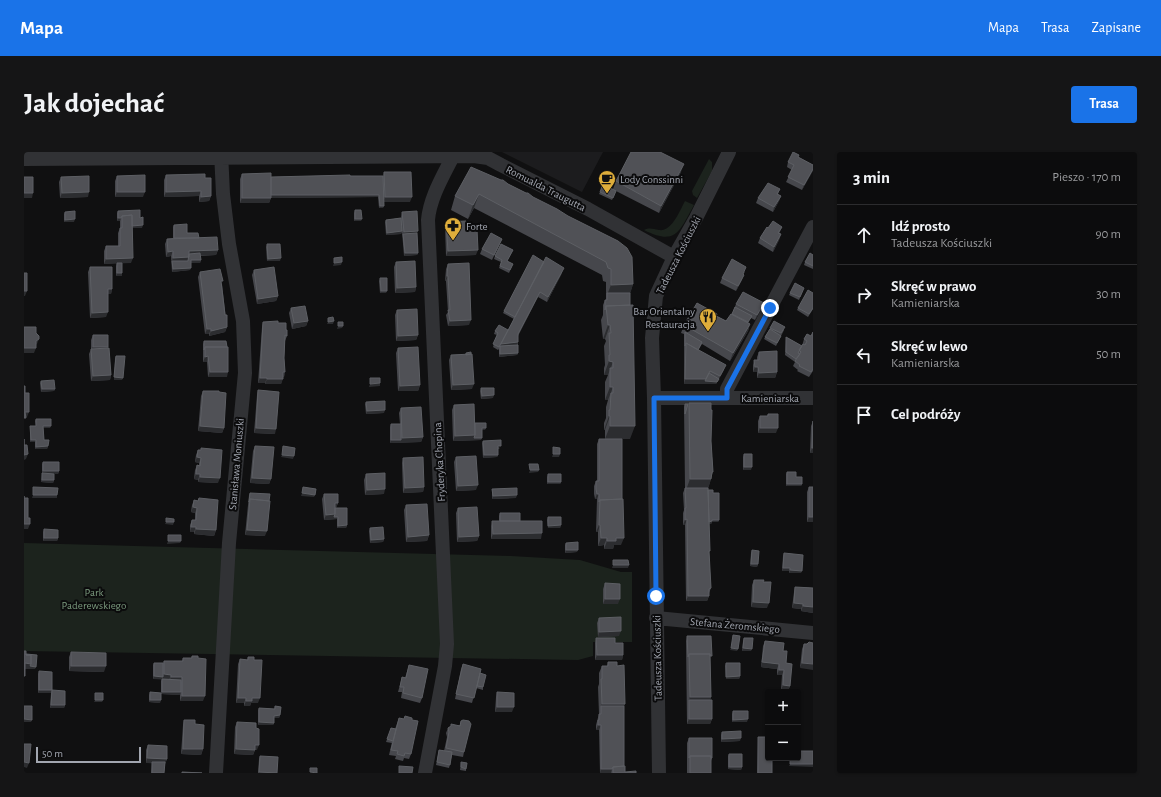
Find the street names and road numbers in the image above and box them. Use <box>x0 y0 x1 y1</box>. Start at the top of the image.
street label: Romualda Traugutta <box>504 164 587 213</box>
street label: Tadeusza Kościuszki <box>654 215 703 296</box>
street label: Kamieniarska <box>741 393 799 404</box>
street label: Stanisława Moniuszki <box>227 418 246 510</box>
street label: Fryderyka Chopina <box>432 422 447 502</box>
street label: Tadeusza Kościuszki <box>651 615 664 701</box>
street label: Stefana Żeromskiego <box>690 616 780 635</box>

